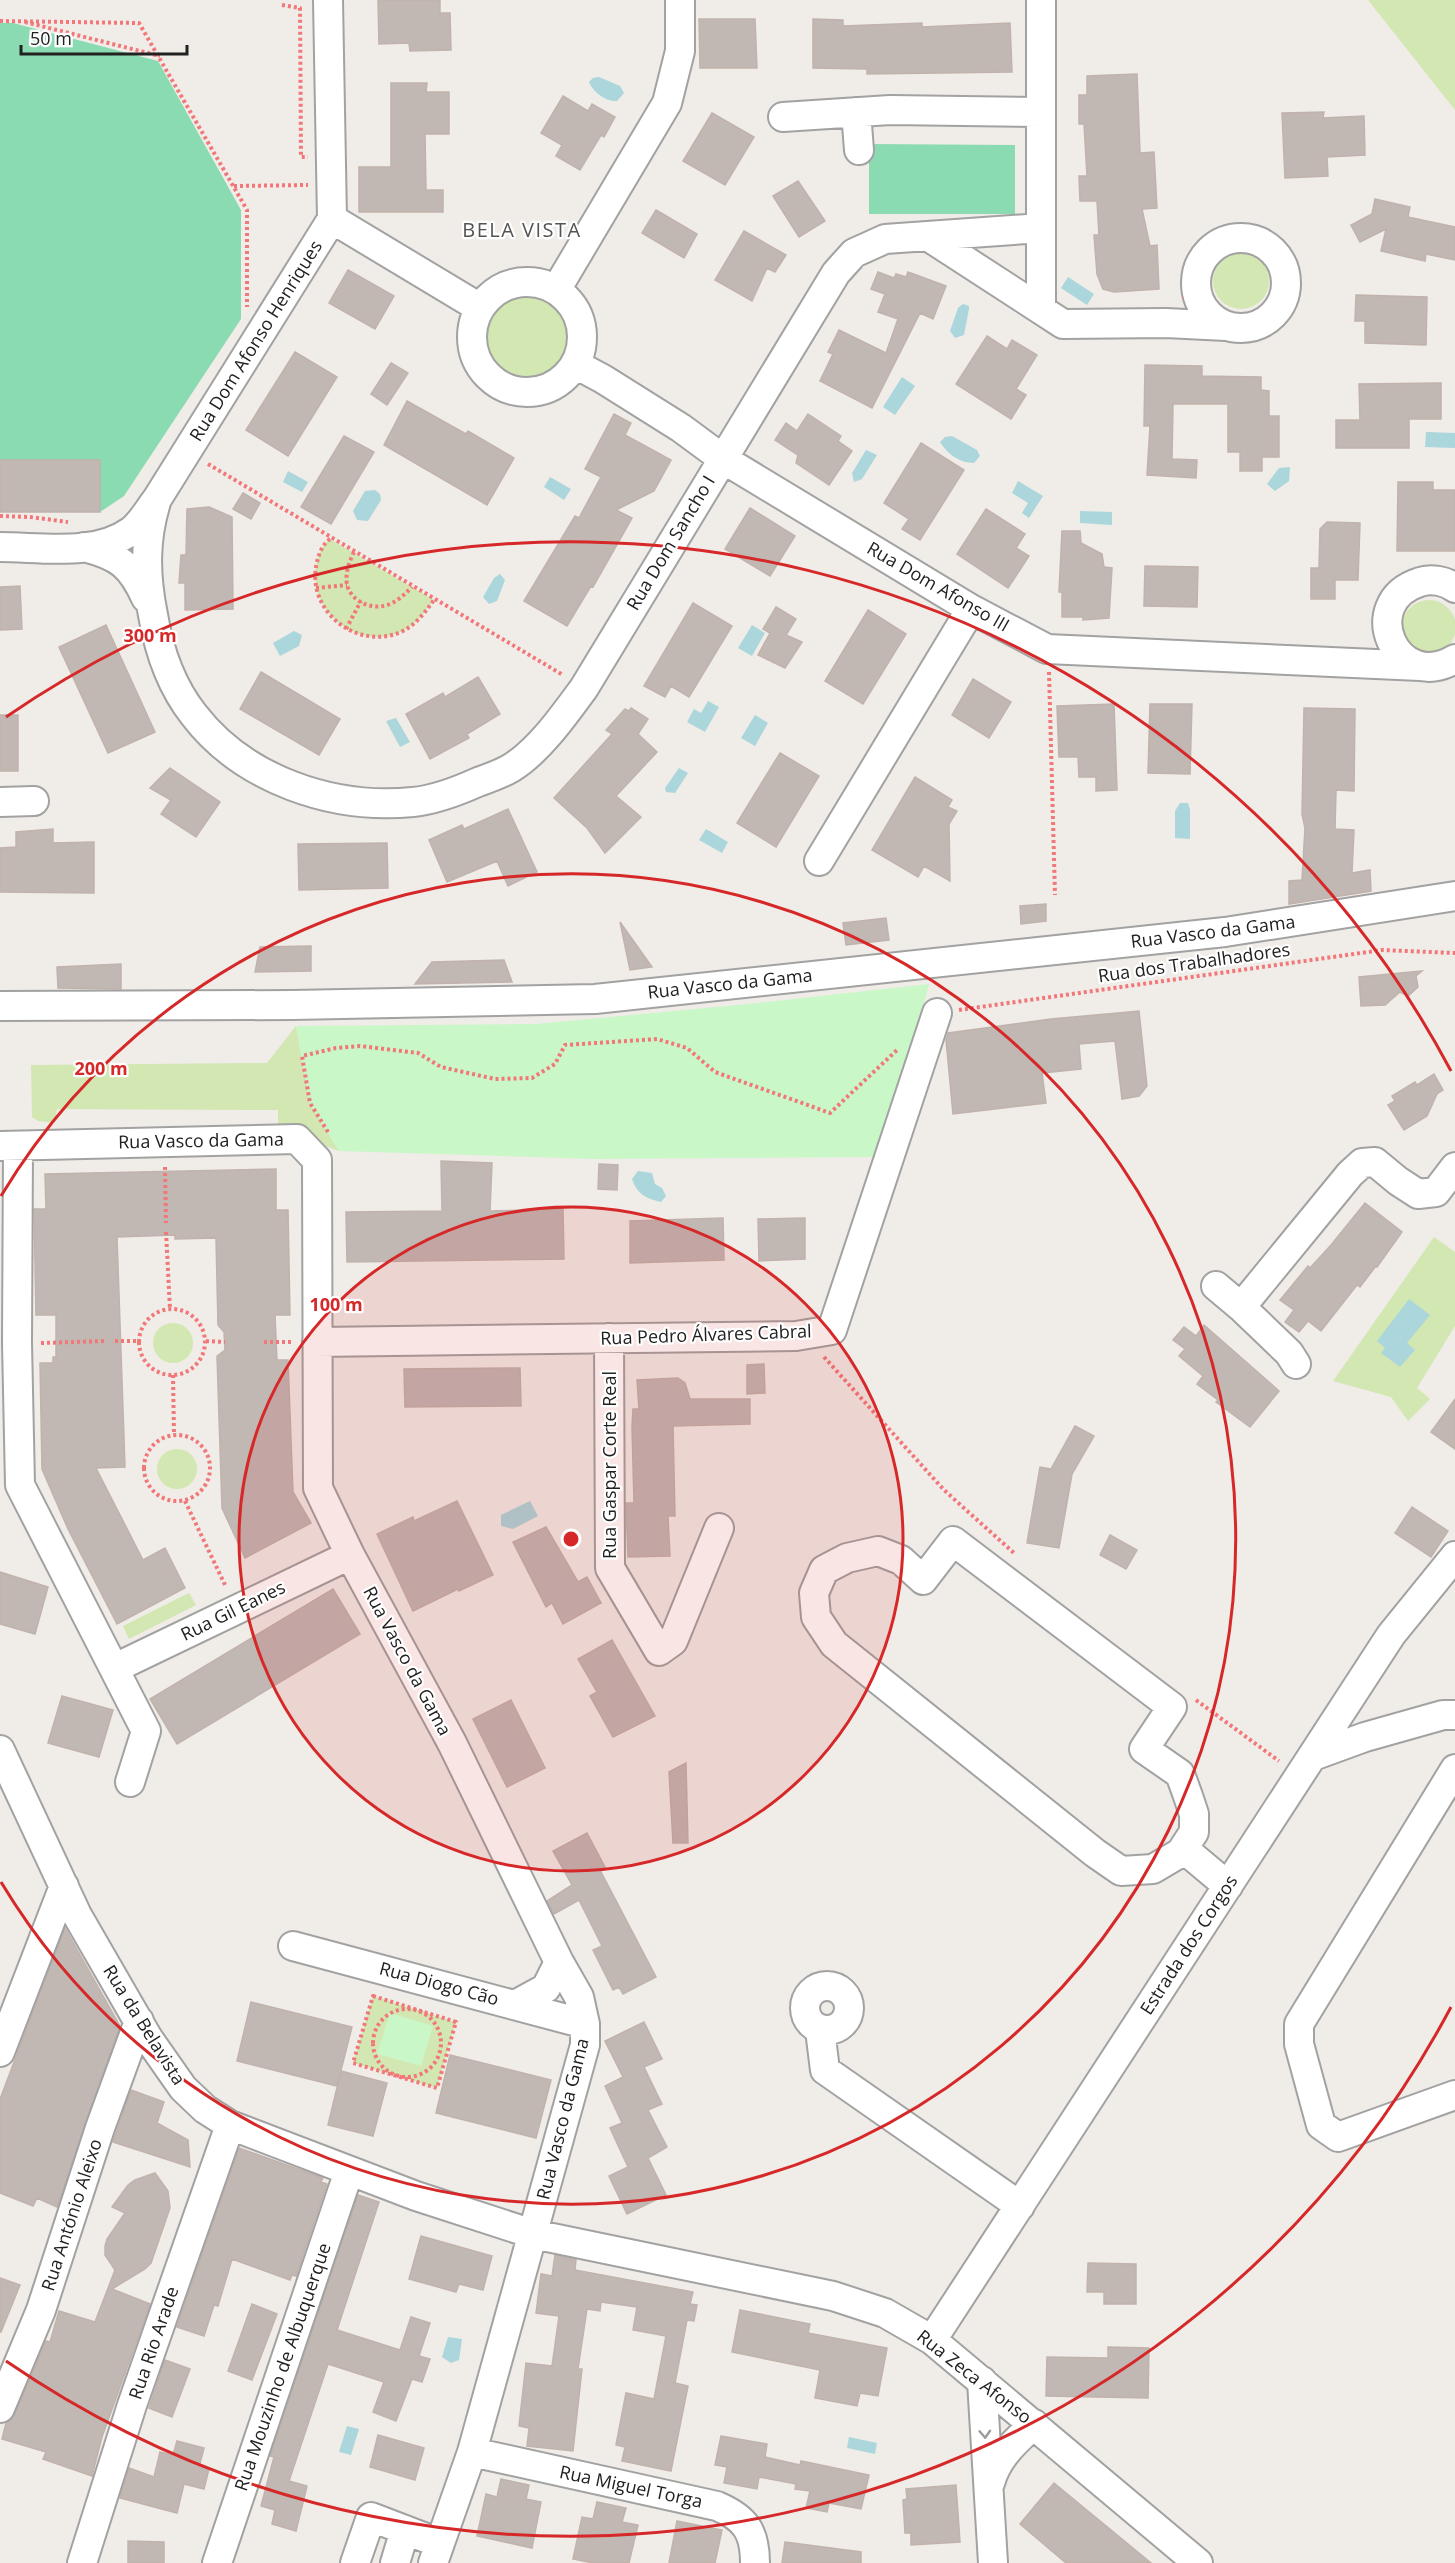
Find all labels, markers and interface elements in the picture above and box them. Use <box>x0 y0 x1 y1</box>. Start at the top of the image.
scale bar <box>21 18 188 56</box>
text: 50 m <box>30 26 72 50</box>
district label: BELA VISTA <box>462 216 582 243</box>
street label: Rua Dom Afonso Henriques <box>183 236 327 445</box>
street label: Rua Dom Sancho I <box>620 471 720 614</box>
street label: Rua Dom Afonso III <box>863 536 1014 637</box>
text: 300 m <box>123 623 177 647</box>
street label: Rua Vasco da Gama <box>1129 909 1297 953</box>
street label: Rua dos Trabalhadores <box>1096 937 1291 987</box>
street label: Rua Vasco da Gama <box>646 962 814 1004</box>
text: 200 m <box>74 1056 128 1080</box>
street label: Rua Vasco da Gama <box>118 1127 284 1153</box>
text: 100 m <box>309 1292 363 1316</box>
street label: Rua Pedro Álvares Cabral <box>600 1318 812 1350</box>
street label: Rua Gaspar Corte Real <box>597 1371 621 1559</box>
centre of rings <box>561 1529 581 1549</box>
street label: Rua Gil Eanes <box>176 1574 289 1646</box>
street label: Rua Vasco da Gama <box>358 1582 457 1739</box>
street label: Estrada dos Corgos <box>1134 1870 1242 2019</box>
street label: Rua Diogo Cão <box>377 1956 502 2011</box>
street label: Rua da Belavista <box>98 1960 191 2089</box>
street label: Rua Vasco da Gama <box>530 2035 594 2202</box>
street label: Rua António Aleixo <box>35 2136 107 2294</box>
street label: Rua Mouzinho de Albuquerque <box>228 2239 336 2494</box>
street label: Rua Rio Arade <box>123 2283 184 2402</box>
street label: Rua Zeca Afonso <box>912 2324 1037 2429</box>
one-way arrow <box>979 2430 992 2439</box>
street label: Rua Miguel Torga <box>558 2459 705 2513</box>

